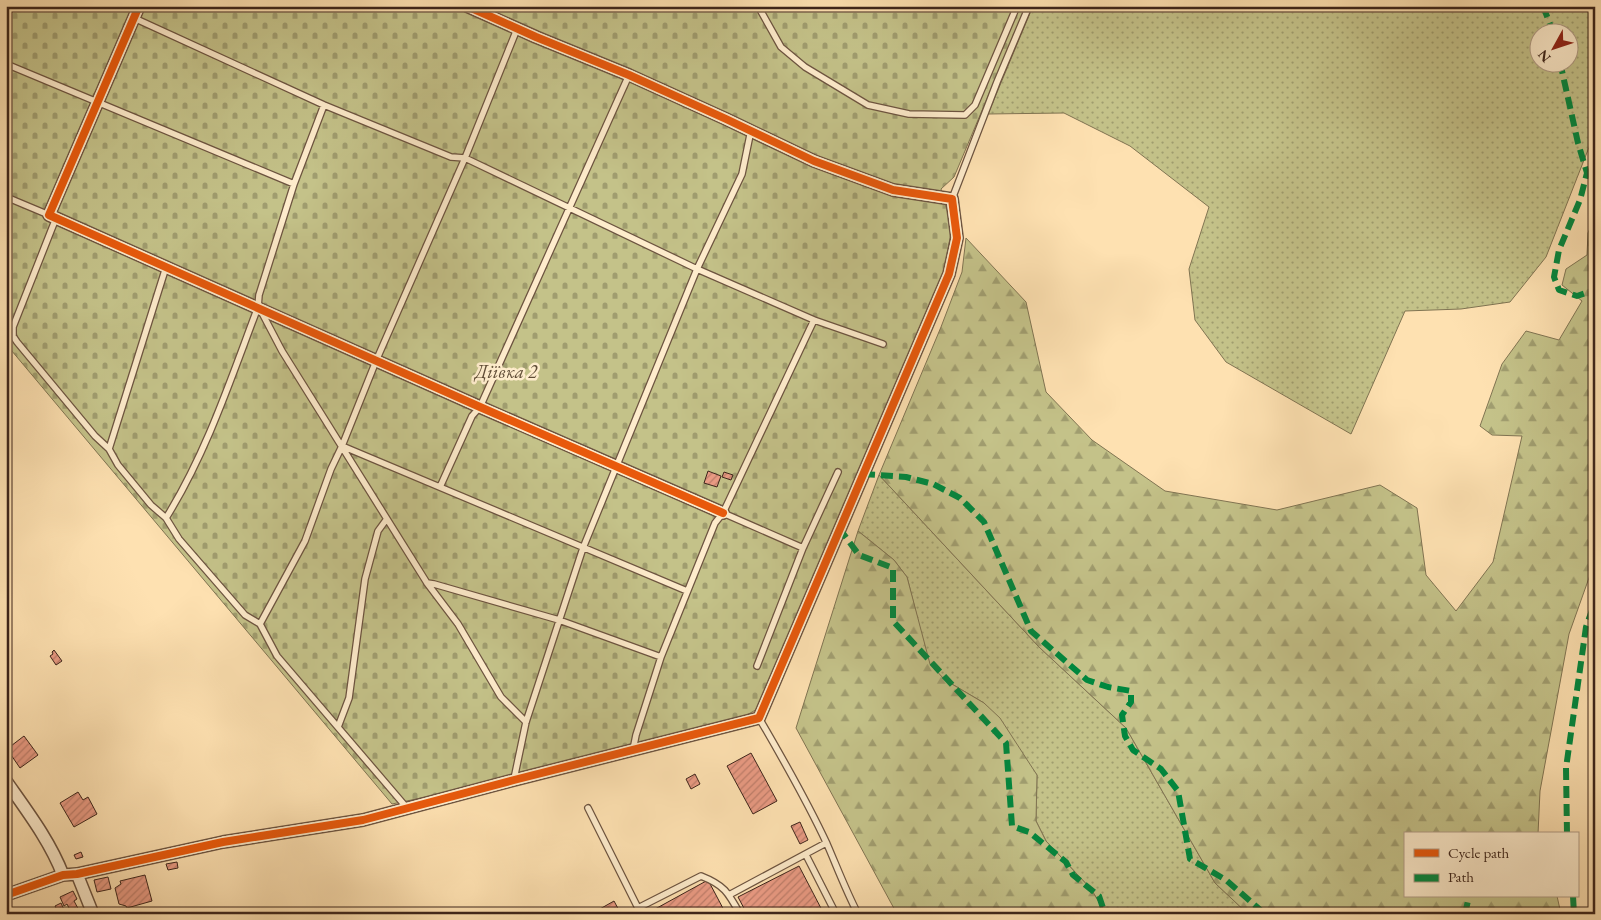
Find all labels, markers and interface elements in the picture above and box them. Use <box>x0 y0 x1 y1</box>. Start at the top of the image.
north arrow <box>1528 22 1578 72</box>
text: N <box>1533 46 1555 66</box>
park label: Діївка 2 <box>473 359 538 384</box>
legend <box>1404 832 1578 898</box>
text: Cycle path <box>1448 843 1510 862</box>
text: Path <box>1448 867 1474 886</box>

